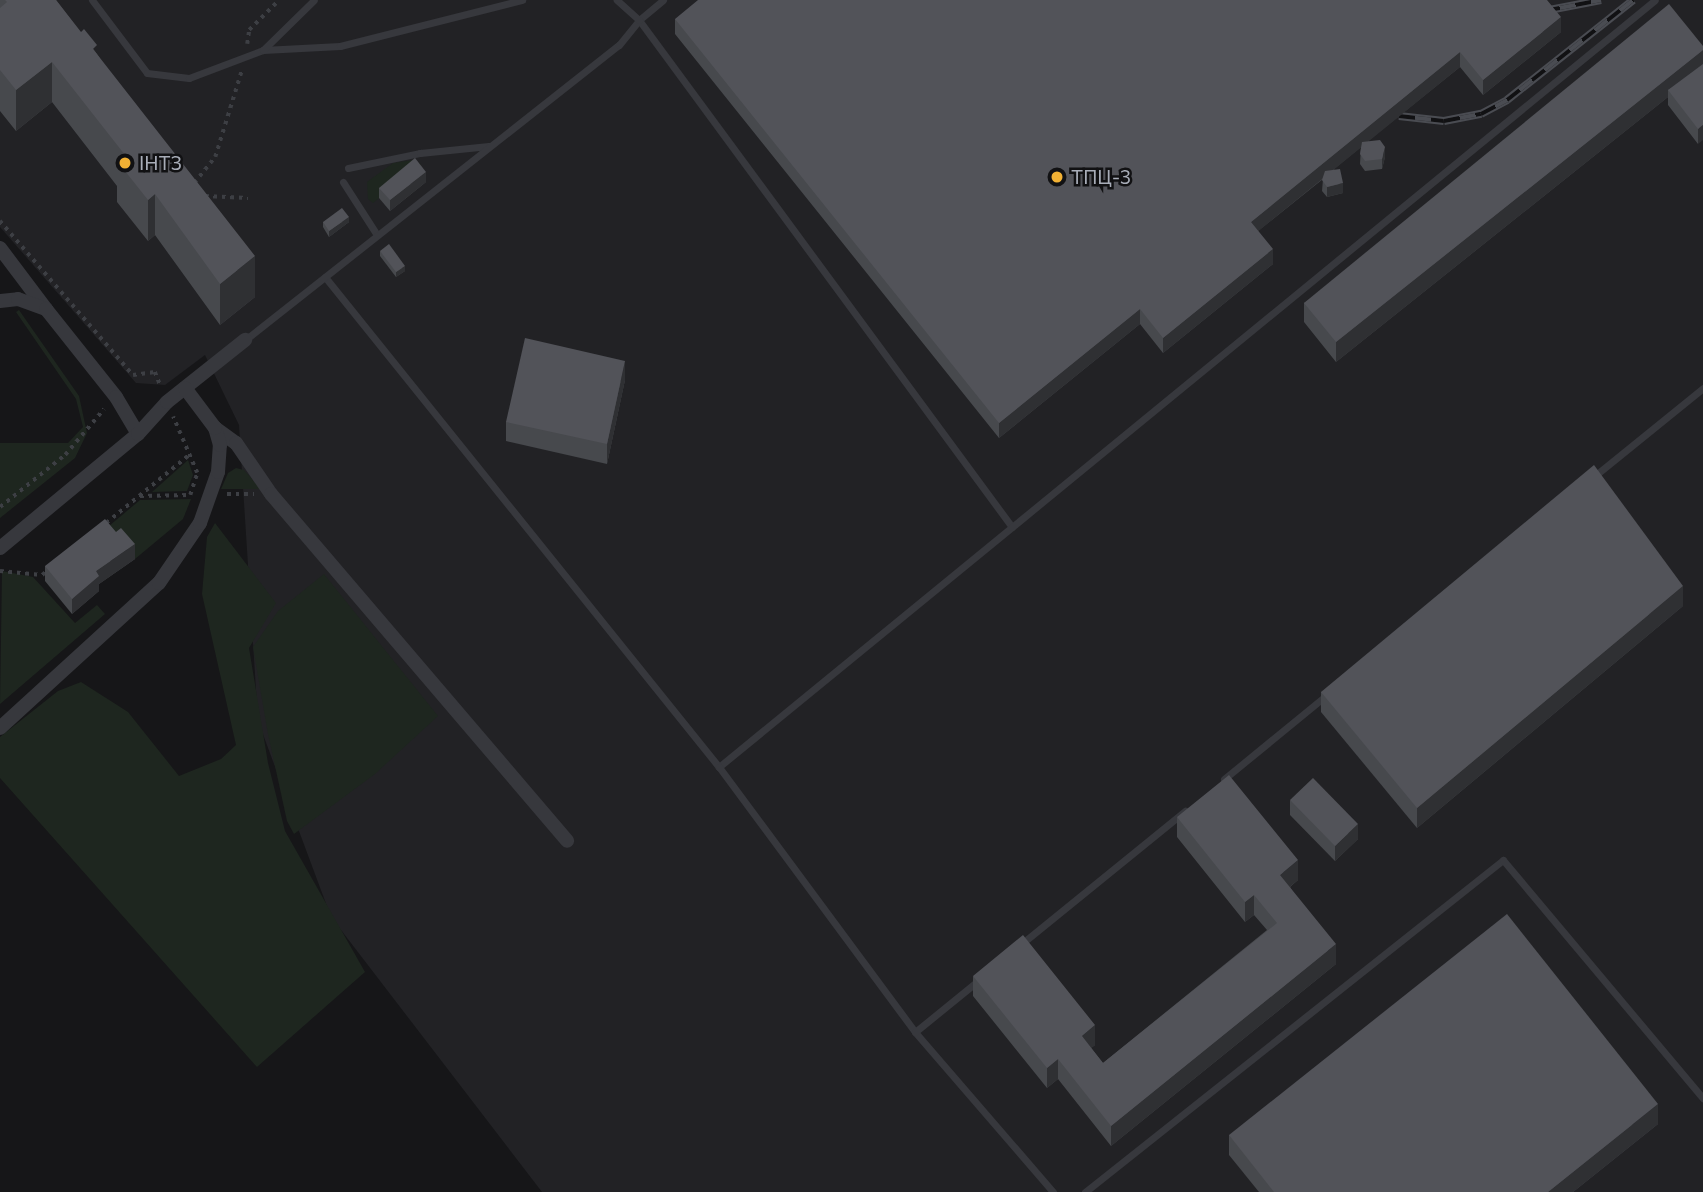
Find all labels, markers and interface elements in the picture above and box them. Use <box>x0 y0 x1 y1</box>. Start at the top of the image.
place label: ІНТЗ <box>139 152 182 174</box>
marker: ІНТЗ <box>117 155 133 171</box>
place label: ТПЦ-3 <box>1071 166 1131 188</box>
marker: ТПЦ-3 <box>1049 169 1065 185</box>

